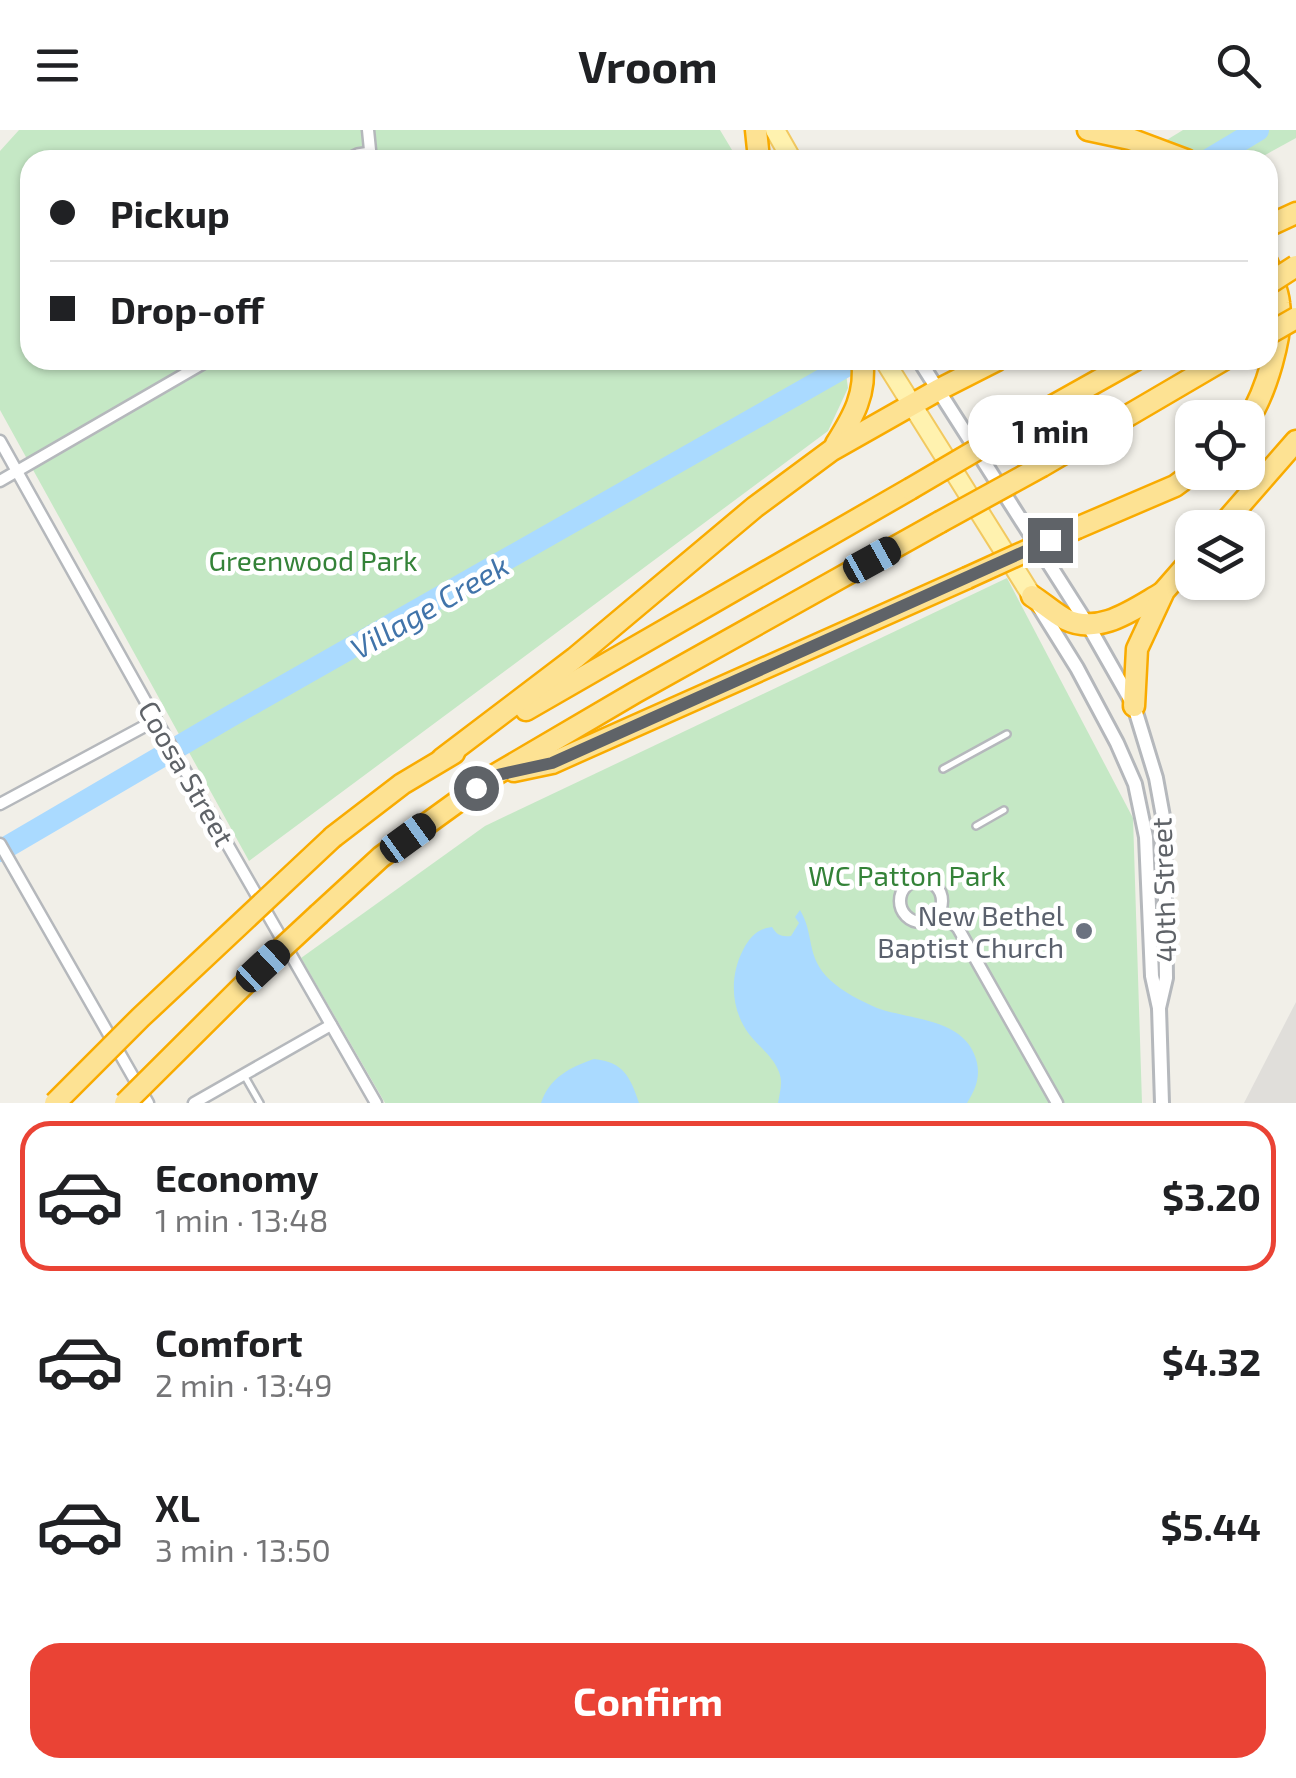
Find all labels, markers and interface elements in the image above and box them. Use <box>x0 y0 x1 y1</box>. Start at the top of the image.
icon: menu <box>30 38 85 93</box>
text: Vroom <box>578 38 718 92</box>
icon: search <box>1211 38 1266 93</box>
text: Pickup <box>110 190 230 236</box>
text: Drop-off <box>110 286 264 332</box>
callout: 1 min <box>968 395 1132 465</box>
map controls <box>1175 400 1265 600</box>
button: locate <box>1175 400 1265 490</box>
text: 1 min <box>1012 411 1089 449</box>
button: layers <box>1175 510 1265 600</box>
route end <box>1028 518 1073 563</box>
car <box>838 532 906 588</box>
park label: Greenwood Park <box>208 543 418 577</box>
water label: Village Creek <box>343 546 515 666</box>
street label: Coosa Street <box>132 695 242 851</box>
route start <box>454 766 499 811</box>
car <box>375 808 441 868</box>
street label: 40th Street <box>1143 817 1183 963</box>
park label: WC Patton Park <box>808 858 1006 892</box>
place label: New Bethel Baptist Church <box>877 898 1065 964</box>
marker: New Bethel Baptist Church <box>1073 920 1095 942</box>
car <box>231 935 295 997</box>
icon: car <box>35 1151 125 1241</box>
text: Economy <box>155 1154 319 1200</box>
text: $3.20 <box>1162 1173 1261 1219</box>
text: 1 min · 13:48 <box>155 1200 328 1238</box>
icon: car <box>35 1316 125 1406</box>
text: Comfort <box>155 1319 303 1365</box>
text: $4.32 <box>1162 1338 1261 1384</box>
text: 2 min · 13:49 <box>155 1365 333 1403</box>
icon: car <box>35 1481 125 1571</box>
text: XL <box>155 1484 200 1530</box>
text: $5.44 <box>1160 1503 1261 1549</box>
text: 3 min · 13:50 <box>155 1530 331 1568</box>
button: Confirm <box>30 1643 1266 1758</box>

